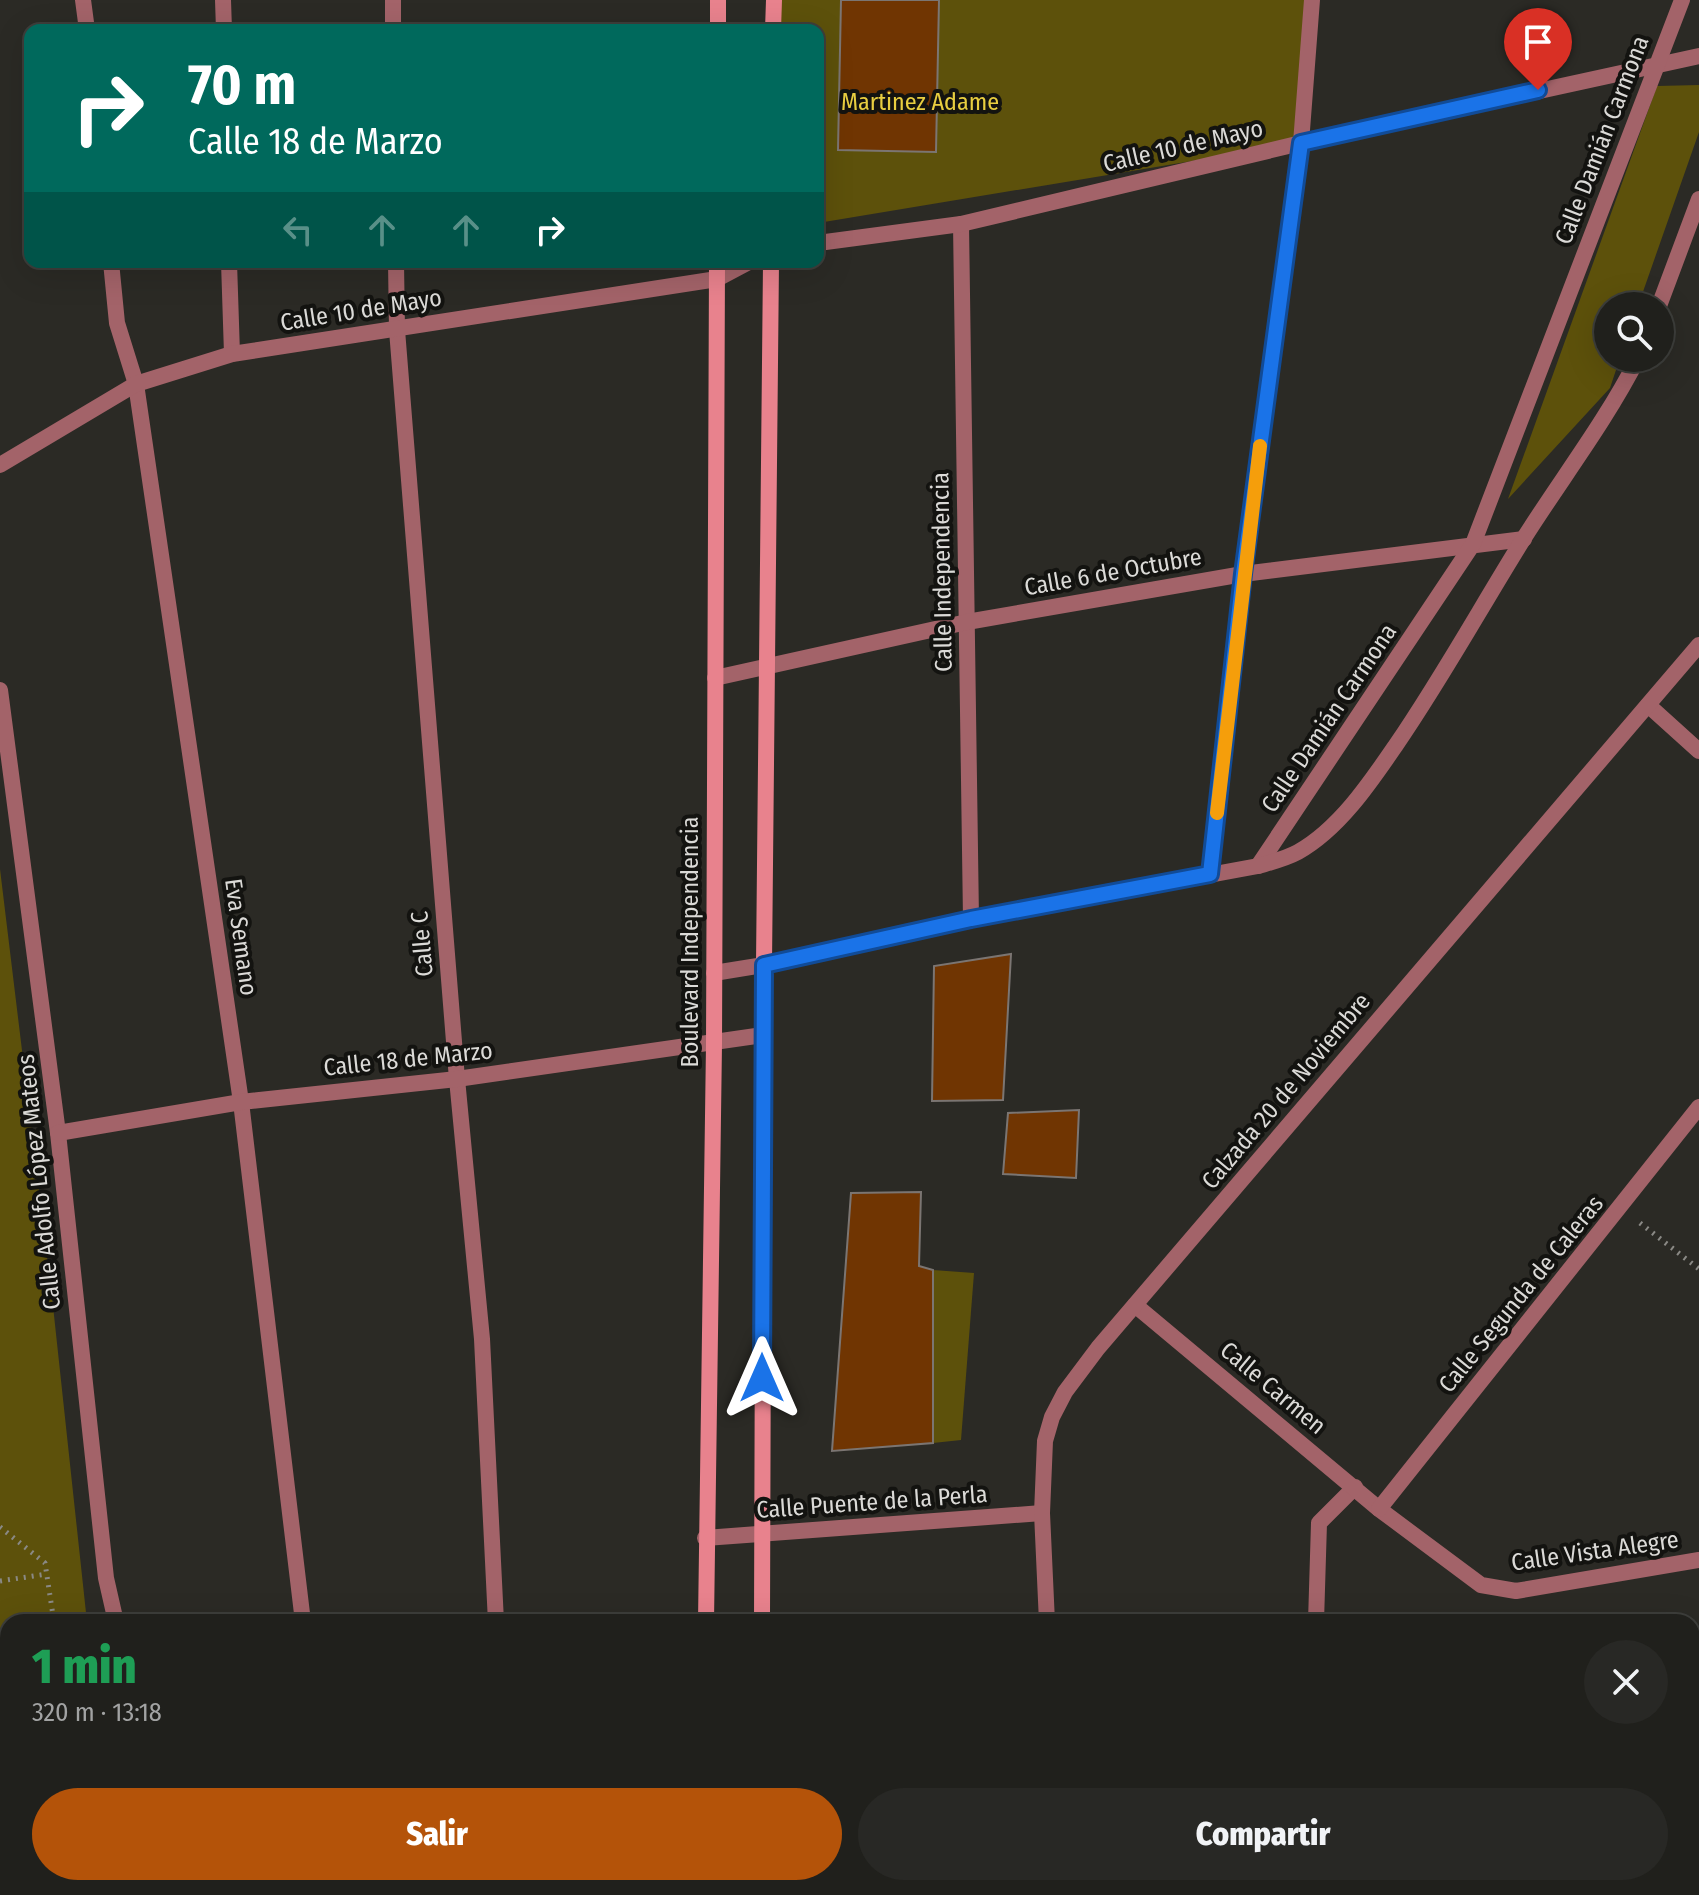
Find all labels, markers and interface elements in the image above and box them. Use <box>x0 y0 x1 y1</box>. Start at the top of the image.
pin <box>1504 8 1572 90</box>
icon: arrive <box>1516 20 1560 64</box>
street label: Calle Damián Carmona <box>1549 32 1655 248</box>
text: 70 m <box>188 52 296 119</box>
icon: right <box>56 56 160 160</box>
park label: Martinez Adame <box>841 88 999 116</box>
street label: Calle 10 de Mayo <box>1100 114 1266 178</box>
text: Calle 18 de Marzo <box>188 120 443 164</box>
icon: left <box>276 208 320 252</box>
icon: ahead <box>360 208 404 252</box>
icon: ahead <box>444 208 488 252</box>
icon: right <box>528 208 572 252</box>
street label: Calle 10 de Mayo <box>278 283 444 337</box>
map controls <box>1594 292 1674 372</box>
button: search <box>1594 292 1674 372</box>
street label: Calle Independencia <box>926 472 958 672</box>
street label: Calle 6 de Octubre <box>1022 543 1204 601</box>
street label: Calle Damián Carmona <box>1256 619 1402 817</box>
street label: Boulevard Independencia <box>676 817 704 1067</box>
street label: Eva Semano <box>219 877 263 997</box>
street label: Calle C <box>405 910 439 978</box>
street label: Calzada 20 de Noviembre <box>1196 987 1376 1195</box>
street label: Calle 18 de Marzo <box>322 1036 494 1082</box>
street label: Calle Adolfo López Mateos <box>12 1053 66 1311</box>
street label: Calle Segunda de Caleras <box>1433 1190 1609 1398</box>
position arrow <box>720 1336 804 1420</box>
street label: Calle Carmen <box>1215 1336 1331 1440</box>
street label: Calle Puente de la Perla <box>756 1480 988 1524</box>
street label: Calle Vista Alegre <box>1510 1525 1680 1577</box>
text: 1 min <box>32 1638 136 1696</box>
button: close <box>1584 1640 1668 1724</box>
text: 320 m · 13:18 <box>32 1697 162 1728</box>
button: Salir <box>32 1788 842 1880</box>
button: Compartir <box>858 1788 1668 1880</box>

